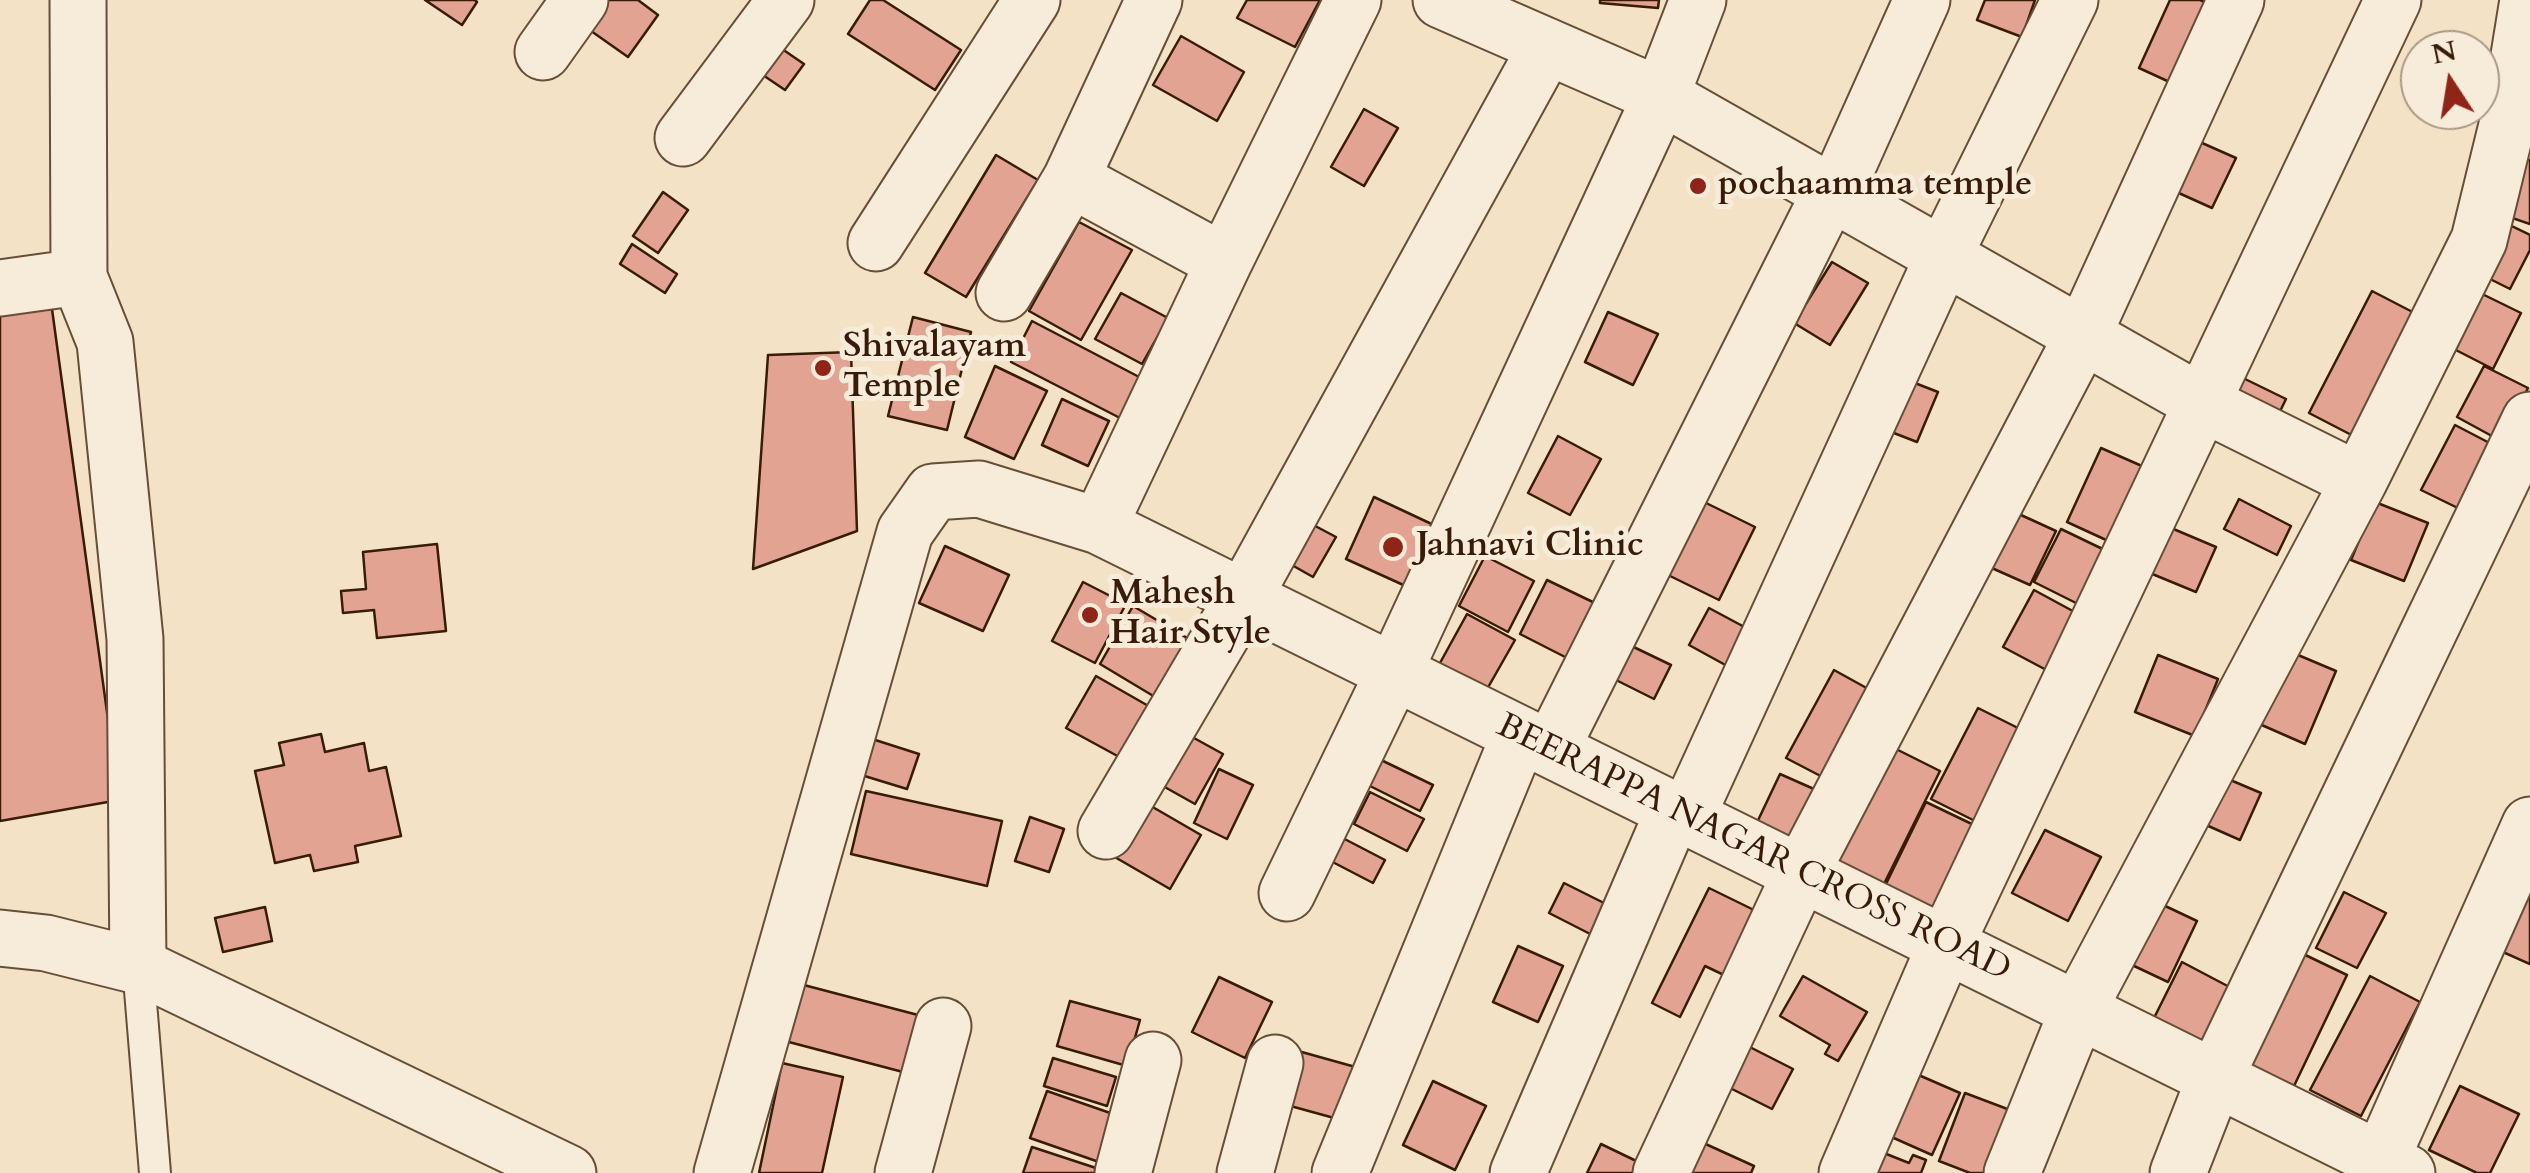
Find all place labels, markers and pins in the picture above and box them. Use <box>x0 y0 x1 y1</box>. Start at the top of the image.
place label: pochaamma temple <box>1718 165 2032 207</box>
marker: pochaamma temple <box>1687 175 1709 197</box>
place label: Shivalayam Temple <box>843 327 1026 409</box>
marker: Shivalayam Temple <box>812 357 834 379</box>
place label: Jahnavi Clinic <box>1416 526 1644 568</box>
marker: Jahnavi Clinic <box>1380 534 1406 560</box>
place label: Mahesh Hair Style <box>1110 574 1271 656</box>
marker: Mahesh Hair Style <box>1079 604 1101 626</box>

